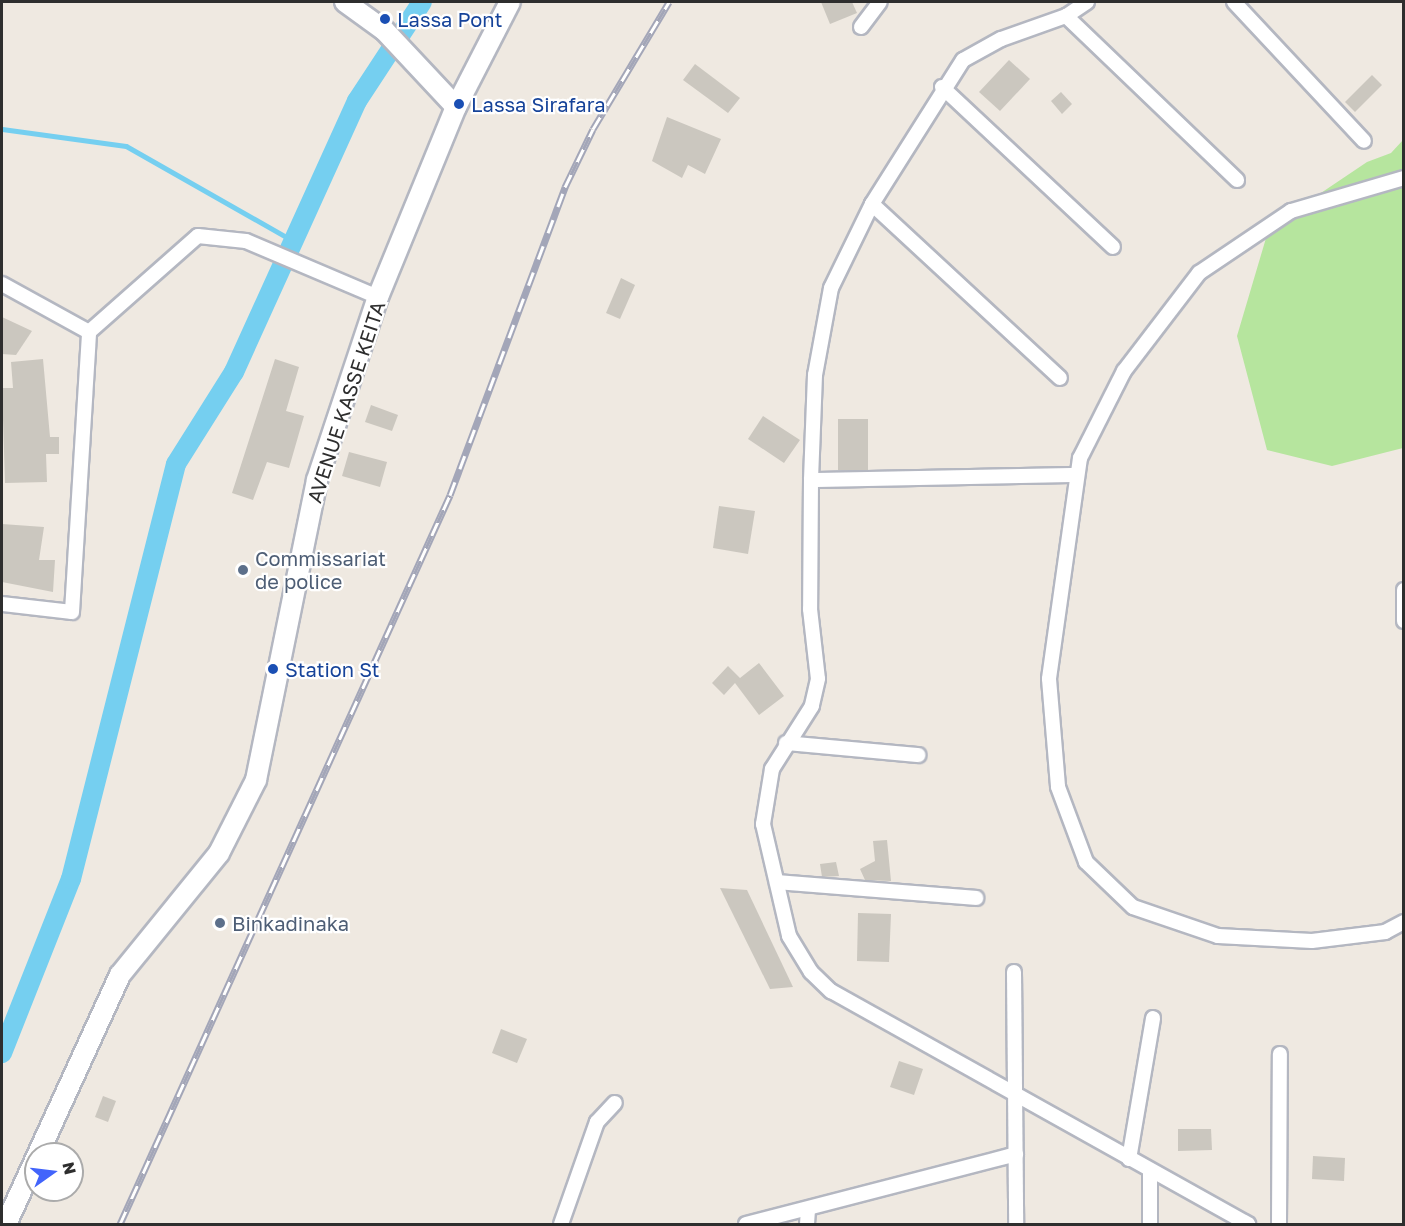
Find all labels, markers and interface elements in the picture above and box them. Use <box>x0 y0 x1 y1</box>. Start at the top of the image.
place label: Lassa Pont <box>397 7 502 31</box>
marker: Lassa Pont <box>378 12 392 26</box>
place label: Lassa Sirafara <box>471 92 606 116</box>
marker: Lassa Sirafara <box>452 97 466 111</box>
street label: AVENUE KASSE KEITA <box>302 298 390 506</box>
place label: Commissariat de police <box>255 546 386 593</box>
marker: Commissariat de police <box>236 563 250 577</box>
place label: Station St <box>285 657 380 681</box>
marker: Station St <box>266 662 280 676</box>
place label: Binkadinaka <box>232 911 349 935</box>
marker: Binkadinaka <box>213 916 227 930</box>
north arrow <box>24 1142 84 1202</box>
text: N <box>58 1160 81 1176</box>

